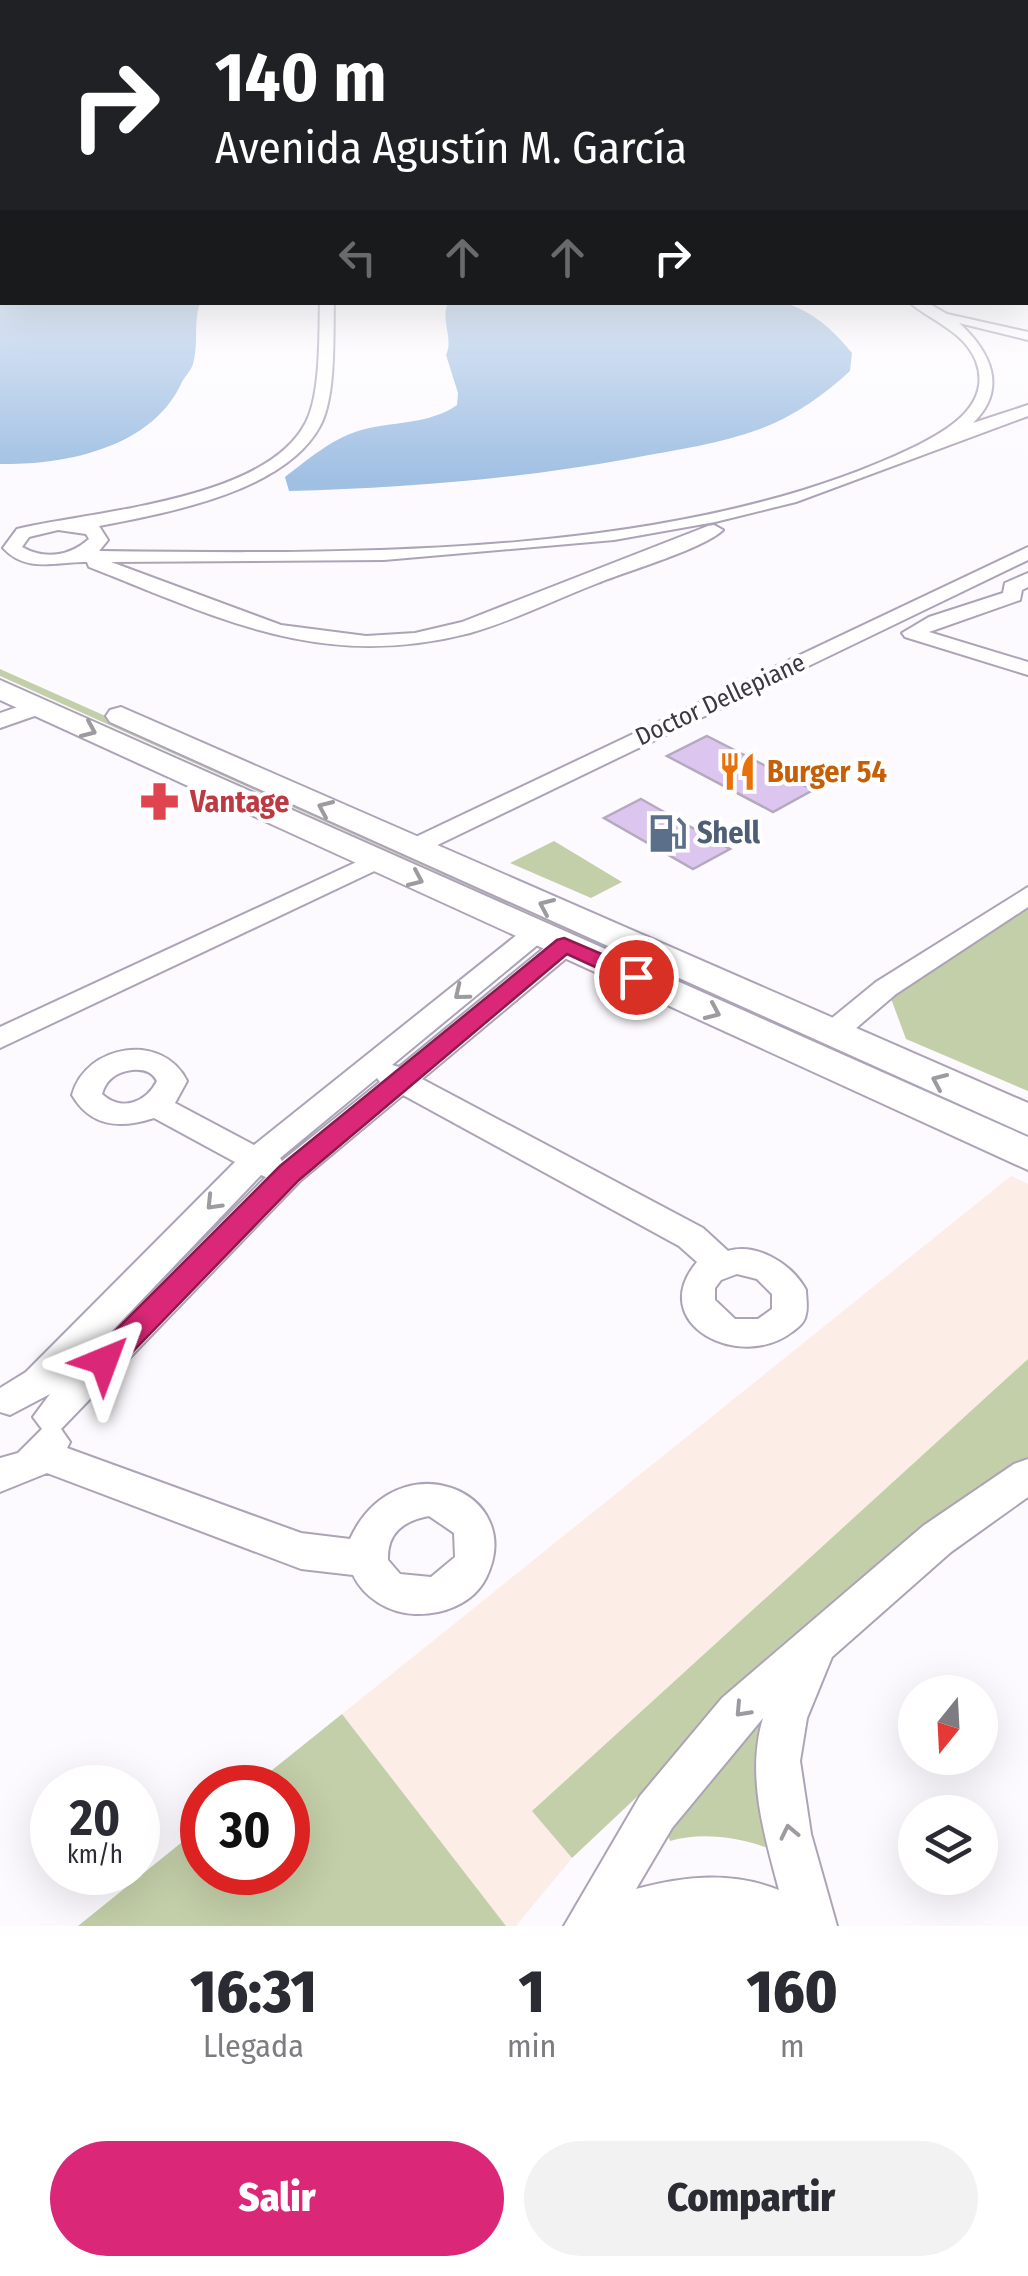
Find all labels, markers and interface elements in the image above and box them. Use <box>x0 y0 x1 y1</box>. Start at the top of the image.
text: 140 m <box>215 36 387 120</box>
icon: right <box>50 40 180 170</box>
text: Avenida Agustín M. García <box>215 121 687 175</box>
icon: left <box>330 230 385 285</box>
icon: ahead <box>435 230 490 285</box>
icon: ahead <box>540 230 595 285</box>
icon: right <box>645 230 700 285</box>
street label: Doctor Dellepiane <box>631 648 810 752</box>
one-way arrow <box>79 718 97 738</box>
restaurant icon: Burger 54 <box>716 751 758 793</box>
place label: Burger 54 <box>767 754 887 790</box>
pharmacy icon: Vantage <box>139 781 181 823</box>
place label: Vantage <box>189 784 290 820</box>
one-way arrow <box>317 800 335 820</box>
fuel station icon: Shell <box>646 812 688 854</box>
place label: Shell <box>697 815 761 851</box>
one-way arrow <box>406 867 424 887</box>
one-way arrow <box>538 898 556 918</box>
pin <box>594 935 679 1020</box>
icon: arrive <box>609 950 664 1005</box>
one-way arrow <box>454 981 472 999</box>
one-way arrow <box>703 1000 721 1020</box>
one-way arrow <box>931 1073 949 1093</box>
one-way arrow <box>207 1192 225 1210</box>
position arrow <box>52 1309 156 1413</box>
north arrow <box>898 1675 998 1775</box>
map controls <box>898 1675 998 1895</box>
one-way arrow <box>736 1698 754 1716</box>
speed limit sign: 30 <box>180 1765 310 1895</box>
text: 20 <box>70 1788 120 1848</box>
button: layers <box>898 1795 998 1895</box>
one-way arrow <box>779 1823 800 1840</box>
text: km/h <box>67 1840 123 1870</box>
text: 16:31 <box>190 1956 317 2028</box>
text: 1 <box>519 1956 545 2028</box>
text: 160 <box>747 1956 838 2028</box>
text: Llegada <box>203 2027 304 2065</box>
text: min <box>507 2027 556 2065</box>
text: m <box>780 2027 805 2065</box>
button: Salir <box>50 2141 504 2256</box>
button: Compartir <box>524 2141 978 2256</box>

